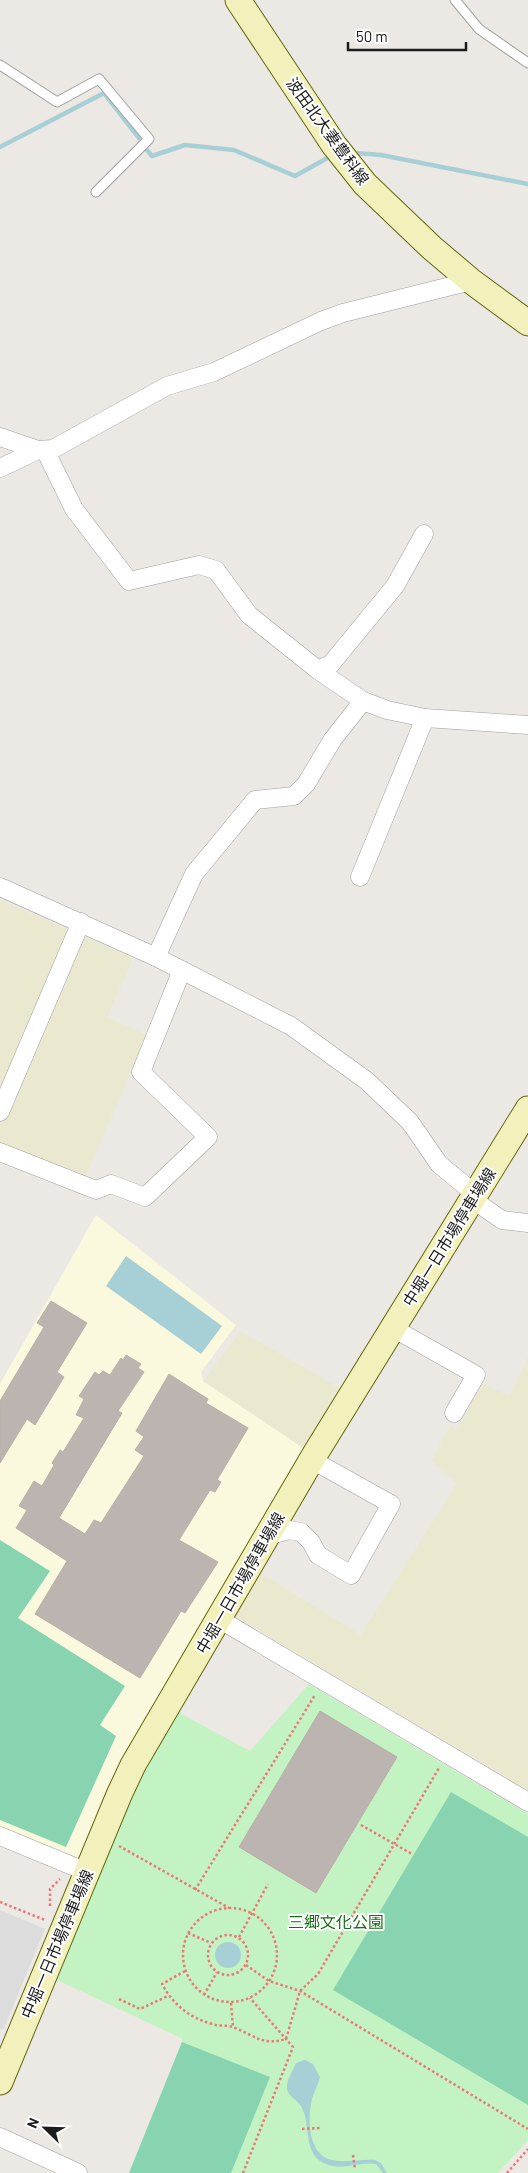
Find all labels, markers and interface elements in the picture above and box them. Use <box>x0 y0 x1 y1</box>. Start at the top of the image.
scale bar <box>348 20 466 52</box>
text: 50 m <box>356 27 388 45</box>
street label: 波田北大妻豊科線 <box>283 73 374 188</box>
street label: 中堀一日市場停車場線 <box>398 1164 499 1310</box>
street label: 中堀一日市場停車場線 <box>191 1509 288 1657</box>
street label: 中堀一日市場停車場線 <box>17 1866 97 2021</box>
park label: 三郷文化公園 <box>288 1912 384 1931</box>
north arrow <box>20 2103 70 2153</box>
text: N <box>23 2115 42 2130</box>

